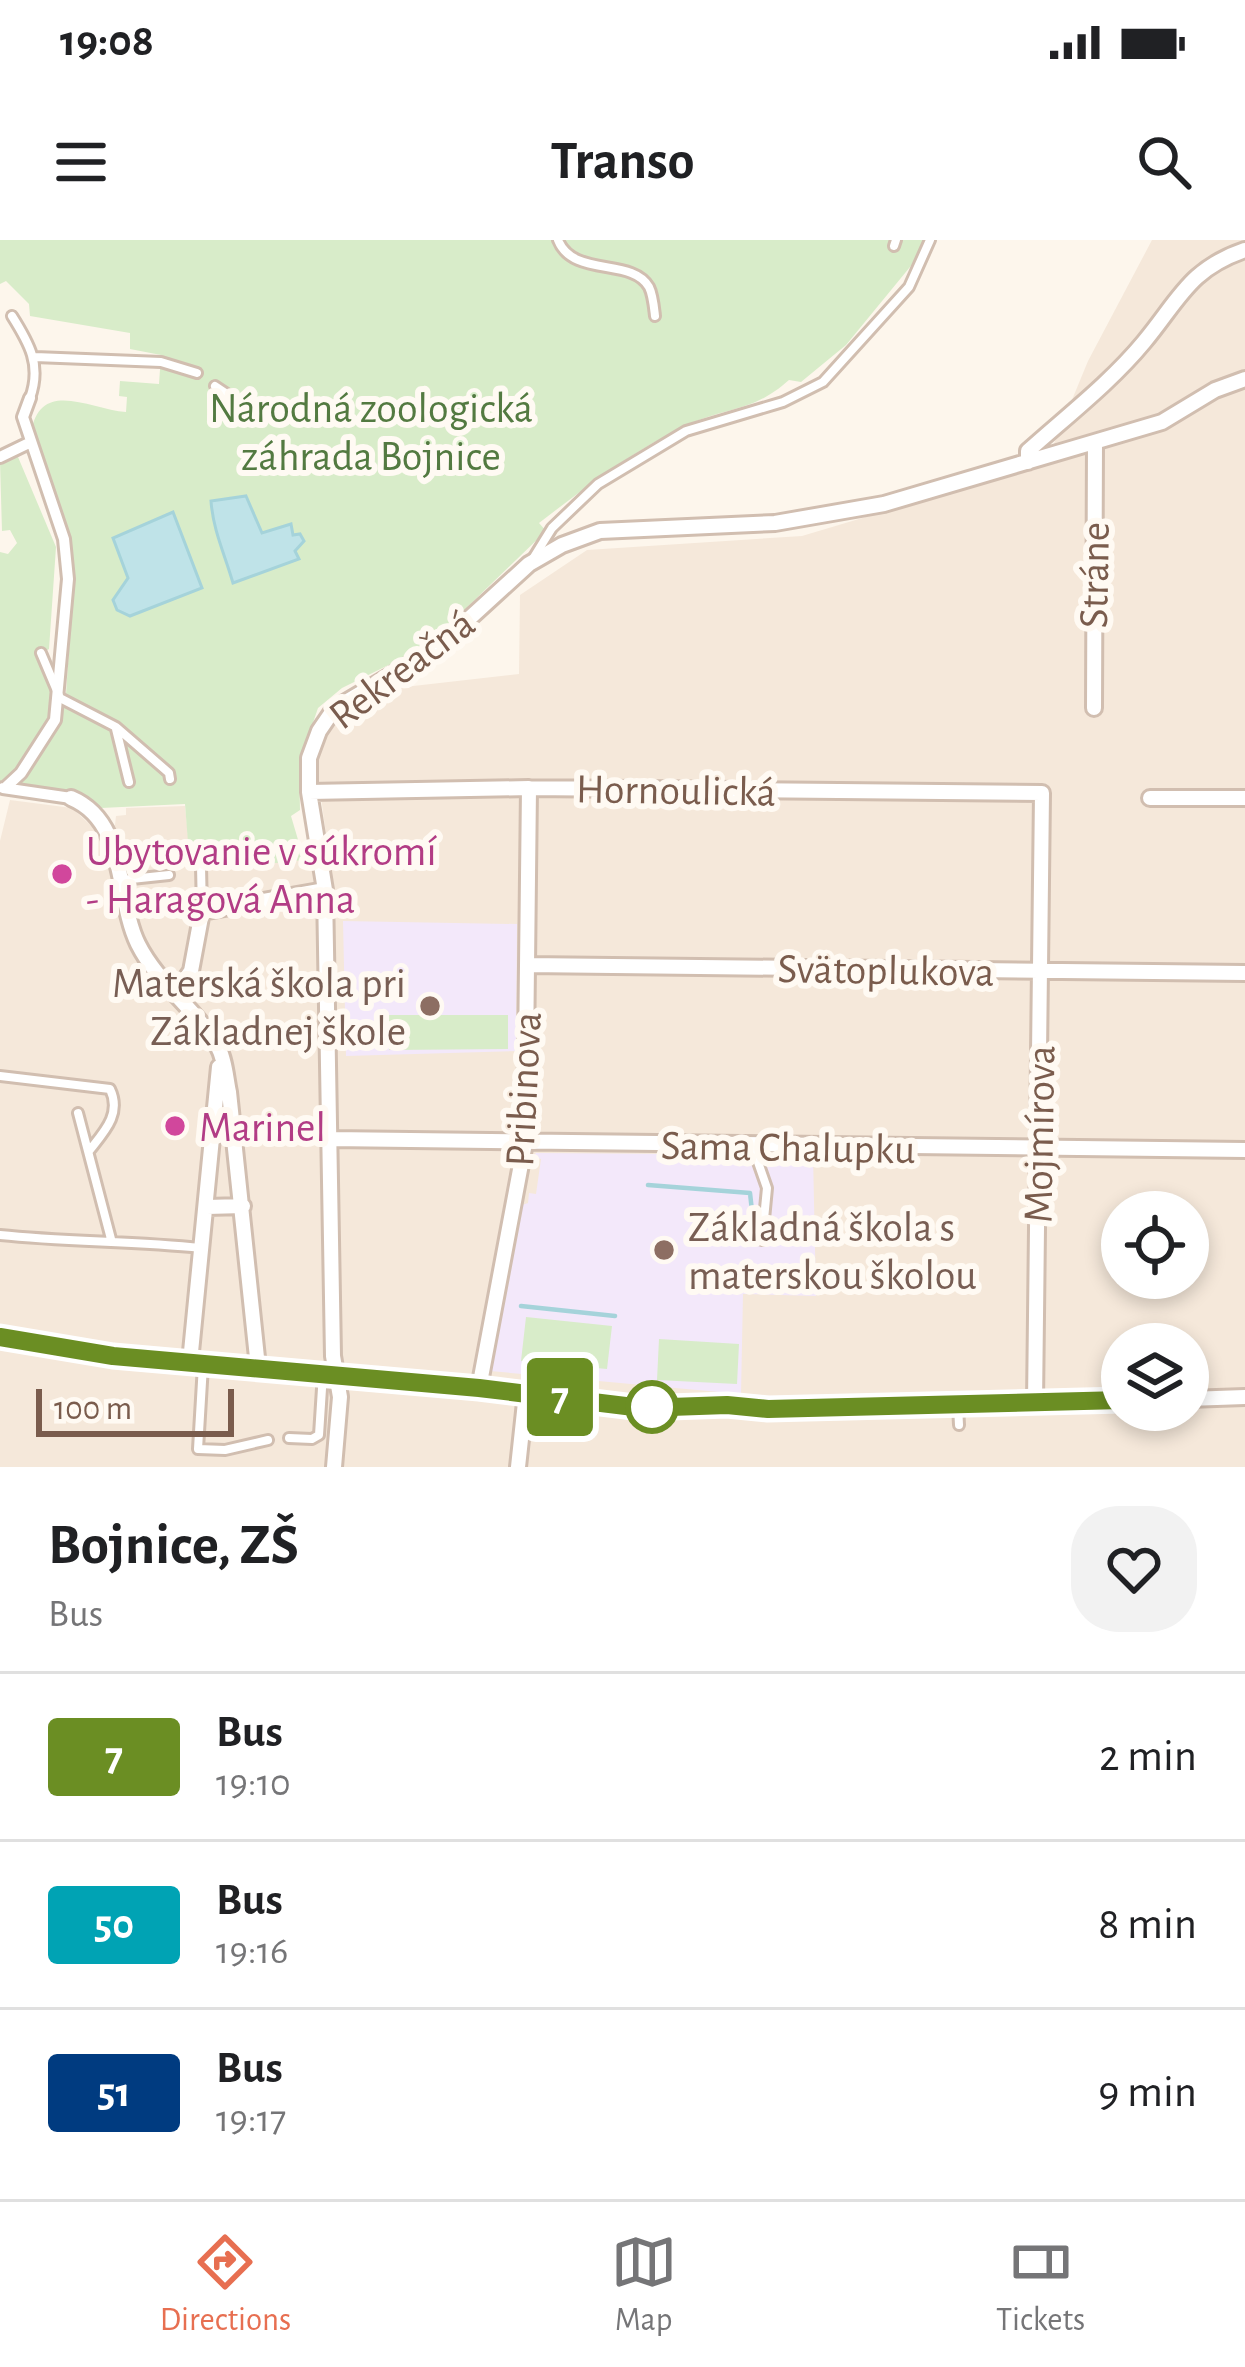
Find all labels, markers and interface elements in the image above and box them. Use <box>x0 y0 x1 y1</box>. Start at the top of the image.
text: 19:08 <box>60 19 154 64</box>
icon: menu <box>48 129 114 195</box>
icon: search <box>1131 129 1197 195</box>
text: Transo <box>551 135 694 189</box>
park label: Národná zoologická záhrada Bojnice <box>209 388 533 478</box>
street label: Stráne <box>1073 521 1117 629</box>
street label: Rekreačná <box>322 602 483 737</box>
street label: Hornoulická <box>576 768 776 814</box>
place label: Ubytovanie v súkromí - Haragová Anna <box>86 831 437 921</box>
marker: Ubytovanie v súkromí - Haragová Anna <box>49 861 75 887</box>
street label: Svätoplukova <box>777 948 995 994</box>
place label: Materská škola pri Základnej škole <box>112 963 406 1053</box>
marker: Materská škola pri Základnej škole <box>417 993 443 1019</box>
street label: Pribinova <box>499 1011 549 1168</box>
street label: Mojmírova <box>1017 1045 1063 1223</box>
place label: Marinel <box>199 1107 326 1149</box>
marker: Marinel <box>162 1113 188 1139</box>
street label: Sama Chalupku <box>660 1125 916 1171</box>
map controls <box>1101 1191 1209 1431</box>
button: locate <box>1101 1191 1209 1299</box>
place label: Základná škola s materskou školou <box>688 1207 977 1297</box>
marker: Základná škola s materskou školou <box>651 1237 677 1263</box>
button: layers <box>1101 1323 1209 1431</box>
line badge: 7 <box>521 1358 599 1436</box>
text: 7 <box>551 1376 569 1418</box>
unlabelled marker <box>627 1382 677 1432</box>
scale bar <box>36 1383 234 1436</box>
text: 100 m <box>54 1393 132 1426</box>
button: heart <box>1071 1506 1197 1632</box>
text: Bojnice, ZŠ <box>48 1517 299 1574</box>
text: Bus <box>48 1595 103 1634</box>
text: Bus <box>216 1710 283 1755</box>
text: 2 min <box>1099 1734 1197 1779</box>
text: 7 <box>105 1736 123 1778</box>
text: 19:10 <box>216 1764 291 1803</box>
text: Bus <box>216 1878 283 1923</box>
text: 8 min <box>1098 1902 1197 1947</box>
text: 50 <box>94 1904 134 1946</box>
text: 19:16 <box>216 1932 288 1971</box>
text: Bus <box>216 2046 283 2091</box>
text: 9 min <box>1098 2070 1197 2115</box>
text: 51 <box>97 2072 131 2114</box>
text: 19:17 <box>216 2100 286 2139</box>
tab: Directions <box>160 2229 291 2341</box>
tab: Map <box>611 2229 677 2341</box>
tab: Tickets <box>996 2229 1085 2341</box>

